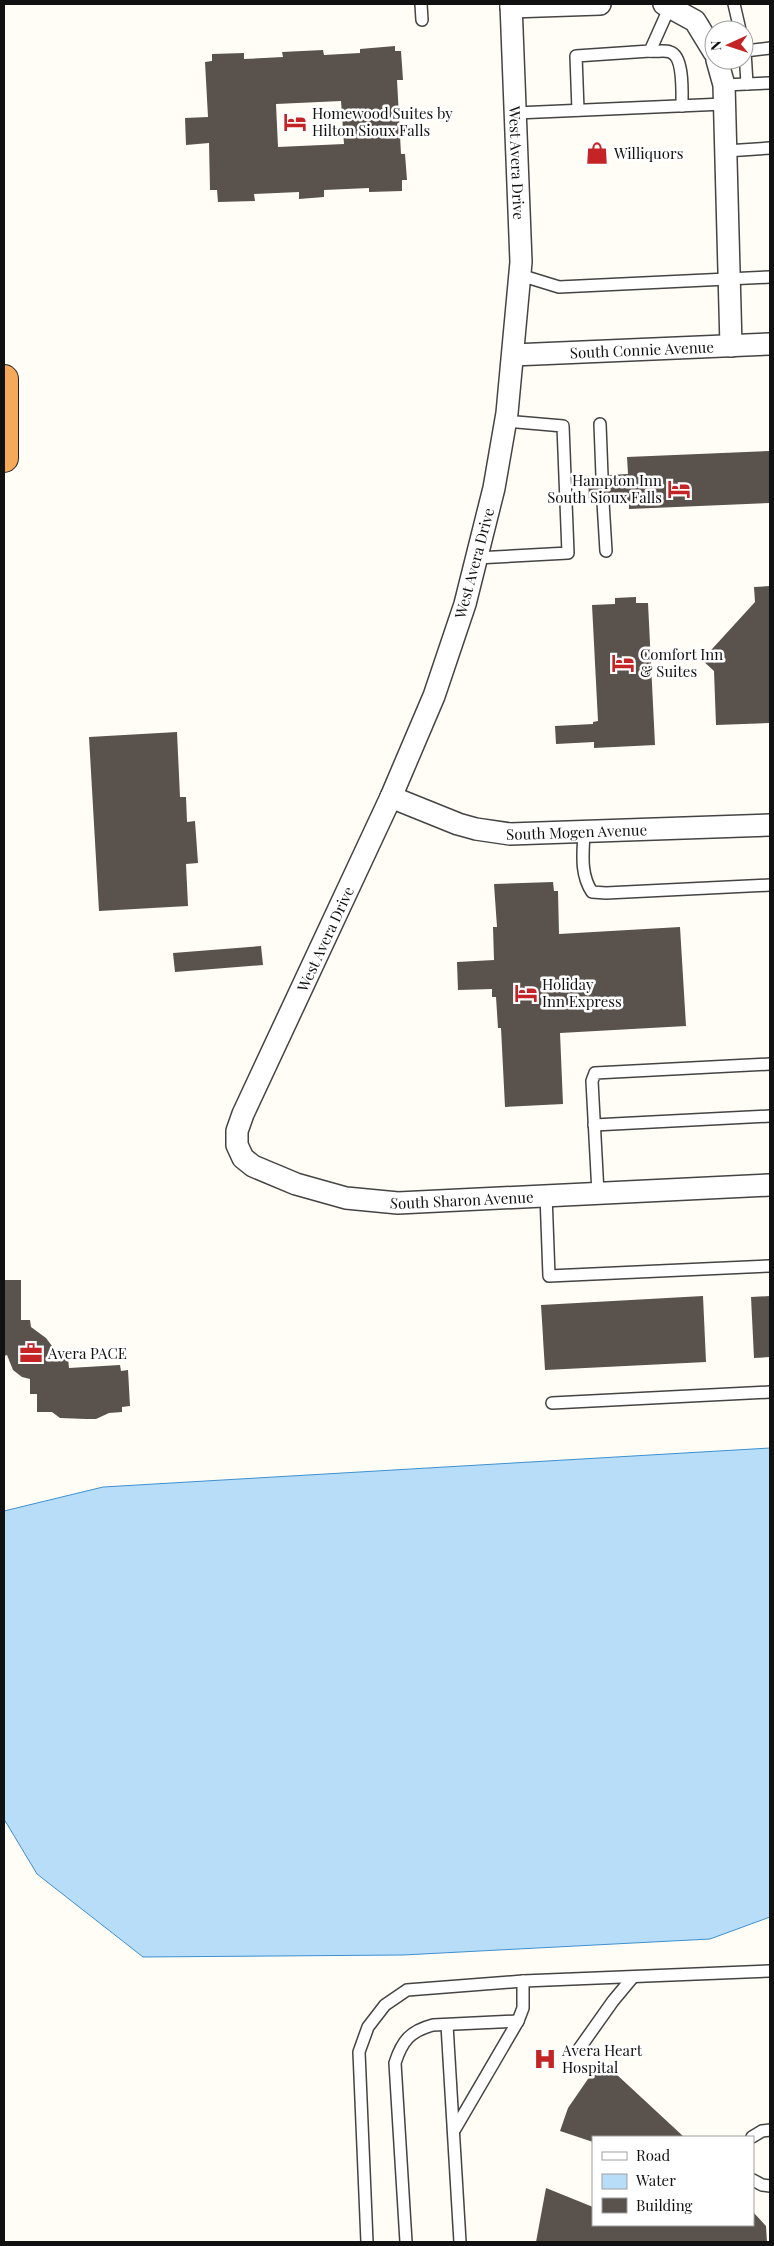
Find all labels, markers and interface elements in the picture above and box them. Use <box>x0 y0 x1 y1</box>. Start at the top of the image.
north arrow <box>704 20 754 70</box>
text: N <box>706 40 725 51</box>
place label: Homewood Suites by Hilton Sioux Falls <box>312 103 453 140</box>
street label: West Avera Drive <box>505 105 529 220</box>
hotel icon: Homewood Suites by Hilton Sioux Falls <box>282 109 308 135</box>
shop icon: Williquors <box>584 140 610 166</box>
place label: Williquors <box>613 143 683 163</box>
street label: South Connie Avenue <box>569 336 714 363</box>
place label: Hampton Inn South Sioux Falls <box>547 470 662 507</box>
hotel icon: Hampton Inn South Sioux Falls <box>666 476 692 502</box>
street label: West Avera Drive <box>449 505 498 621</box>
place label: Comfort Inn & Suites <box>640 644 723 681</box>
hotel icon: Comfort Inn & Suites <box>610 650 636 676</box>
street label: South Mogen Avenue <box>506 819 648 844</box>
street label: West Avera Drive <box>291 883 358 996</box>
place label: Holiday Inn Express <box>542 974 622 1011</box>
hotel icon: Holiday Inn Express <box>513 980 539 1006</box>
street label: South Sharon Avenue <box>389 1186 534 1213</box>
office icon: Avera PACE <box>18 1340 44 1366</box>
place label: Avera PACE <box>47 1343 127 1363</box>
place label: Avera Heart Hospital <box>561 2040 643 2077</box>
hospital icon: Avera Heart Hospital <box>532 2046 558 2072</box>
legend <box>592 2136 754 2226</box>
text: Road <box>636 2145 670 2165</box>
text: Water <box>635 2170 676 2190</box>
text: Building <box>636 2195 693 2215</box>

